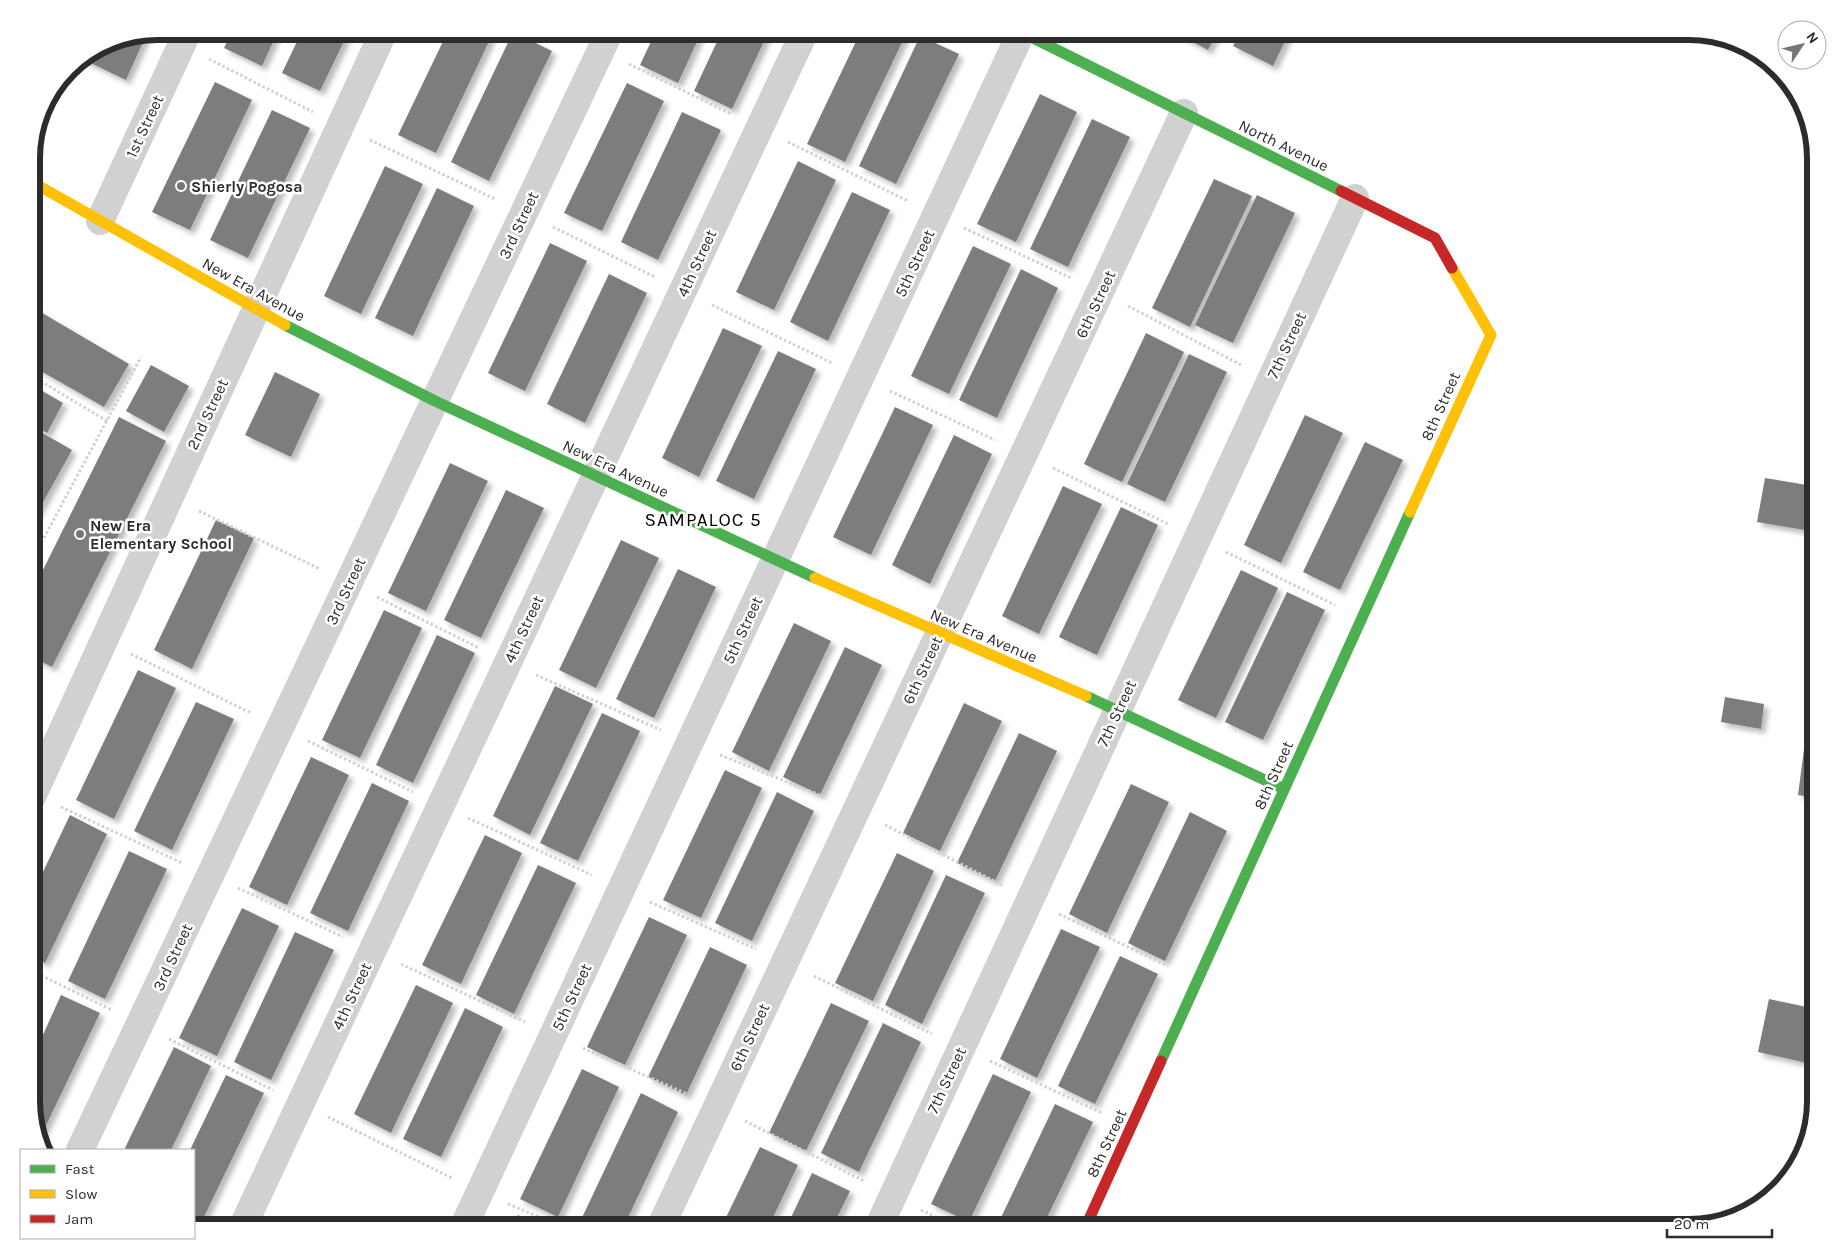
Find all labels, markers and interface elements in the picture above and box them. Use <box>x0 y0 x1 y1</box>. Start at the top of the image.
north arrow <box>1777 20 1827 70</box>
text: N <box>1802 29 1822 47</box>
street label: 1st Street <box>122 92 167 161</box>
street label: North Avenue <box>1236 116 1332 175</box>
place label: Shierly Pogosa <box>191 177 303 196</box>
marker: Shierly Pogosa <box>175 180 187 192</box>
street label: 3rd Street <box>495 188 542 262</box>
street label: 4th Street <box>673 226 720 300</box>
street label: 5th Street <box>891 226 938 300</box>
street label: New Era Avenue <box>199 253 308 326</box>
street label: 6th Street <box>1072 267 1119 341</box>
street label: 7th Street <box>1263 309 1310 381</box>
street label: 8th Street <box>1417 369 1464 444</box>
street label: 2nd Street <box>183 376 232 453</box>
street label: New Era Avenue <box>560 436 672 501</box>
district label: SAMPALOC 5 <box>644 509 762 531</box>
place label: New Era Elementary School <box>90 516 232 553</box>
marker: New Era Elementary School <box>74 528 86 540</box>
street label: 3rd Street <box>322 554 369 628</box>
street label: 4th Street <box>500 592 547 666</box>
street label: 5th Street <box>719 593 766 667</box>
street label: New Era Avenue <box>927 604 1040 667</box>
street label: 6th Street <box>899 633 946 707</box>
street label: 7th Street <box>1093 677 1140 749</box>
street label: 8th Street <box>1250 738 1297 813</box>
street label: 3rd Street <box>149 920 196 994</box>
street label: 4th Street <box>328 959 375 1033</box>
street label: 5th Street <box>548 960 595 1034</box>
street label: 6th Street <box>726 1000 773 1074</box>
street label: 7th Street <box>923 1044 970 1116</box>
street label: 8th Street <box>1082 1106 1131 1180</box>
legend <box>20 1149 195 1239</box>
text: Fast <box>65 1160 95 1178</box>
text: Slow <box>65 1185 97 1203</box>
scale bar <box>1667 1206 1772 1238</box>
text: Jam <box>65 1210 93 1228</box>
text: 20 m <box>1674 1215 1709 1233</box>

